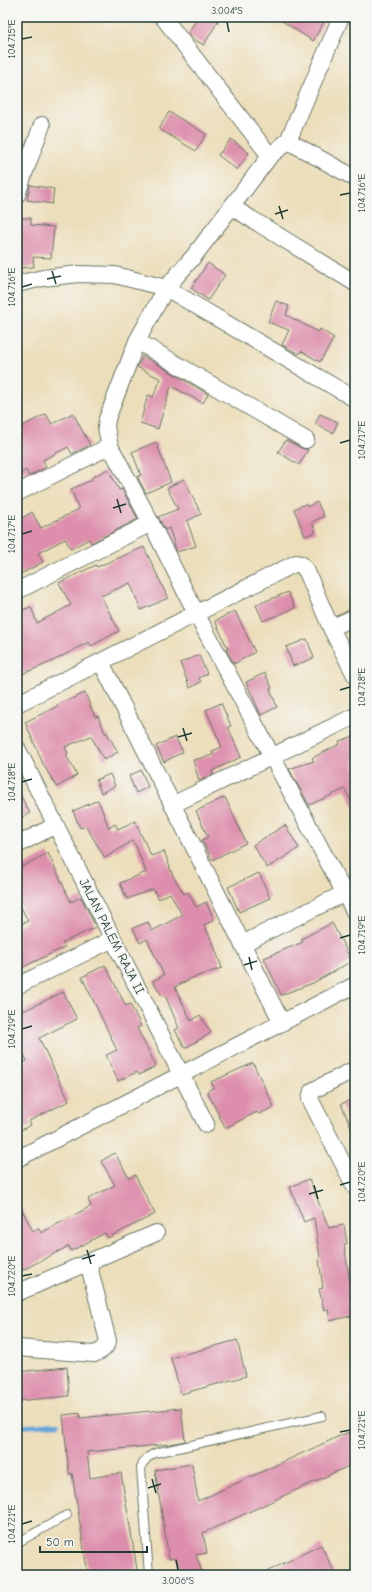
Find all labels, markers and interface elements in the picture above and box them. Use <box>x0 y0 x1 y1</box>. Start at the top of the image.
text: 3.004°S <box>211 5 243 17</box>
text: 104.715°E <box>6 19 18 59</box>
text: 104.716°E <box>356 173 368 213</box>
text: 104.716°E <box>6 267 18 307</box>
text: 104.717°E <box>356 421 368 459</box>
text: 104.717°E <box>6 515 18 553</box>
text: 104.718°E <box>356 668 368 706</box>
text: 104.718°E <box>6 763 18 801</box>
street label: JALAN PALEM RAJA II <box>76 876 148 996</box>
text: 104.719°E <box>356 916 368 954</box>
text: 104.719°E <box>6 1010 18 1048</box>
text: 104.720°E <box>356 1162 368 1202</box>
text: 104.720°E <box>6 1256 18 1296</box>
text: 104.721°E <box>356 1411 368 1449</box>
text: 104.721°E <box>6 1505 18 1543</box>
scale bar <box>40 1528 147 1554</box>
text: 50 m <box>46 1535 74 1549</box>
text: 3.006°S <box>162 1575 195 1587</box>

